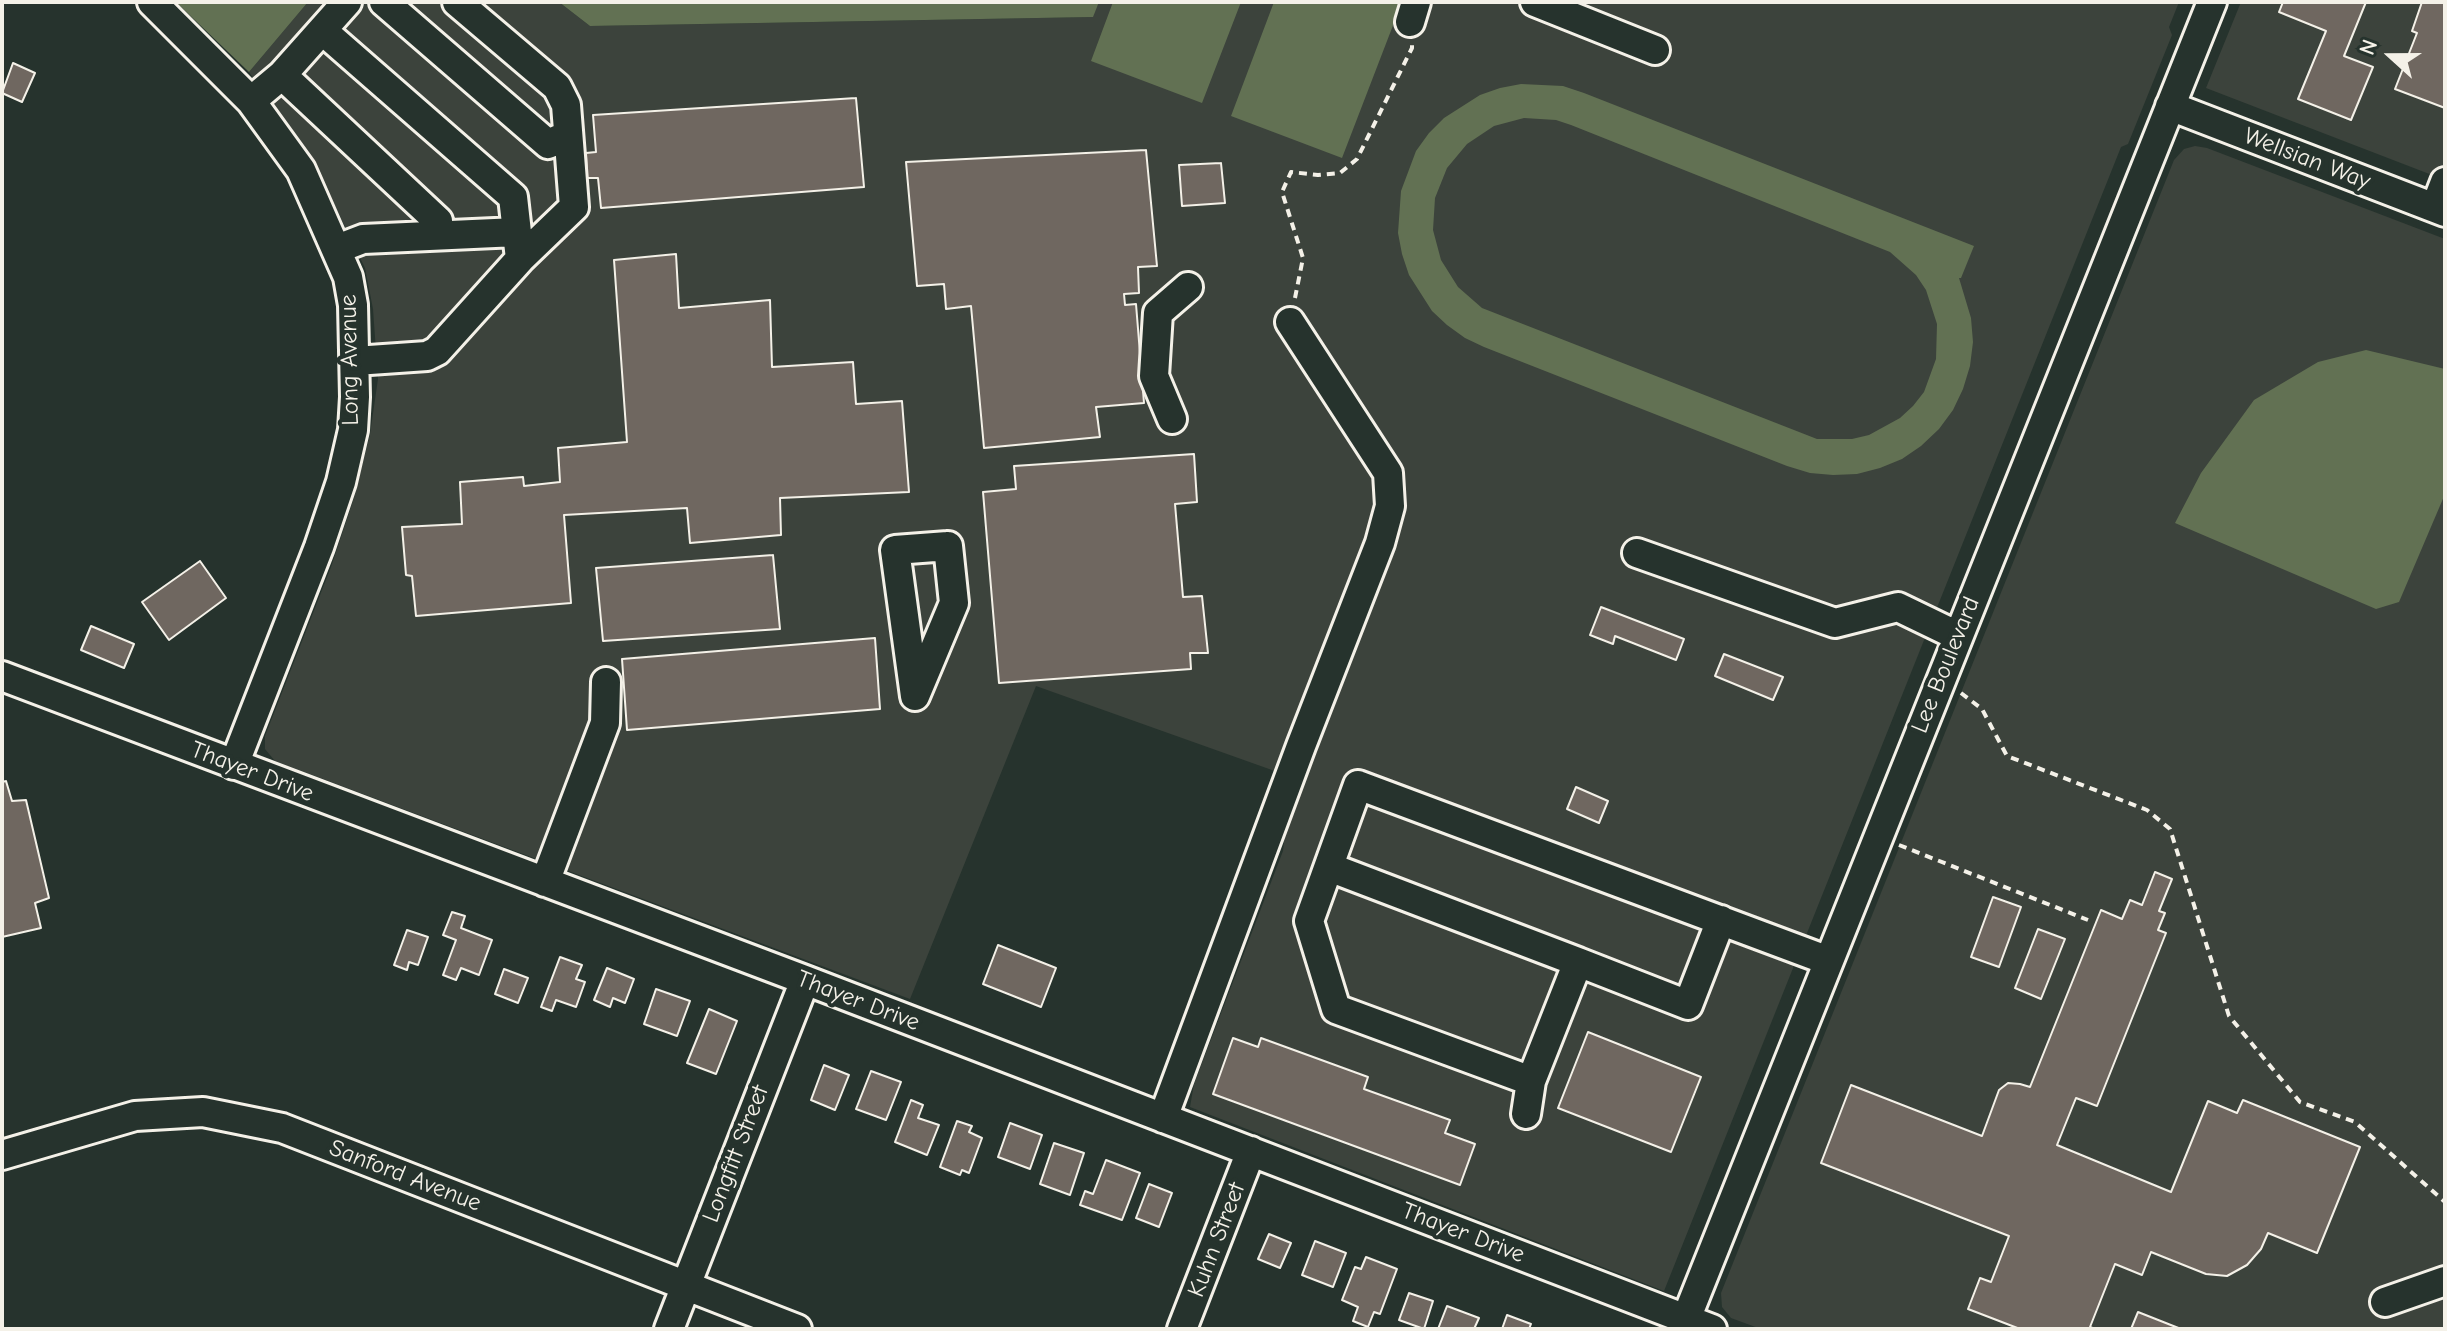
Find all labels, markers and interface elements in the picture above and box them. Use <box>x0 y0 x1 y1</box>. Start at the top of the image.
north arrow <box>2351 16 2431 96</box>
text: N <box>2354 36 2383 59</box>
street label: Wellsian Way <box>2240 122 2374 196</box>
street label: Long Avenue <box>334 294 366 426</box>
street label: Lee Boulevard <box>1906 593 1986 737</box>
street label: Thayer Drive <box>186 735 318 809</box>
street label: Thayer Drive <box>792 964 924 1038</box>
street label: Longfitt Street <box>697 1081 775 1227</box>
street label: Sanford Avenue <box>325 1134 485 1218</box>
street label: Kuhn Street <box>1182 1179 1252 1301</box>
street label: Thayer Drive <box>1397 1196 1529 1270</box>

